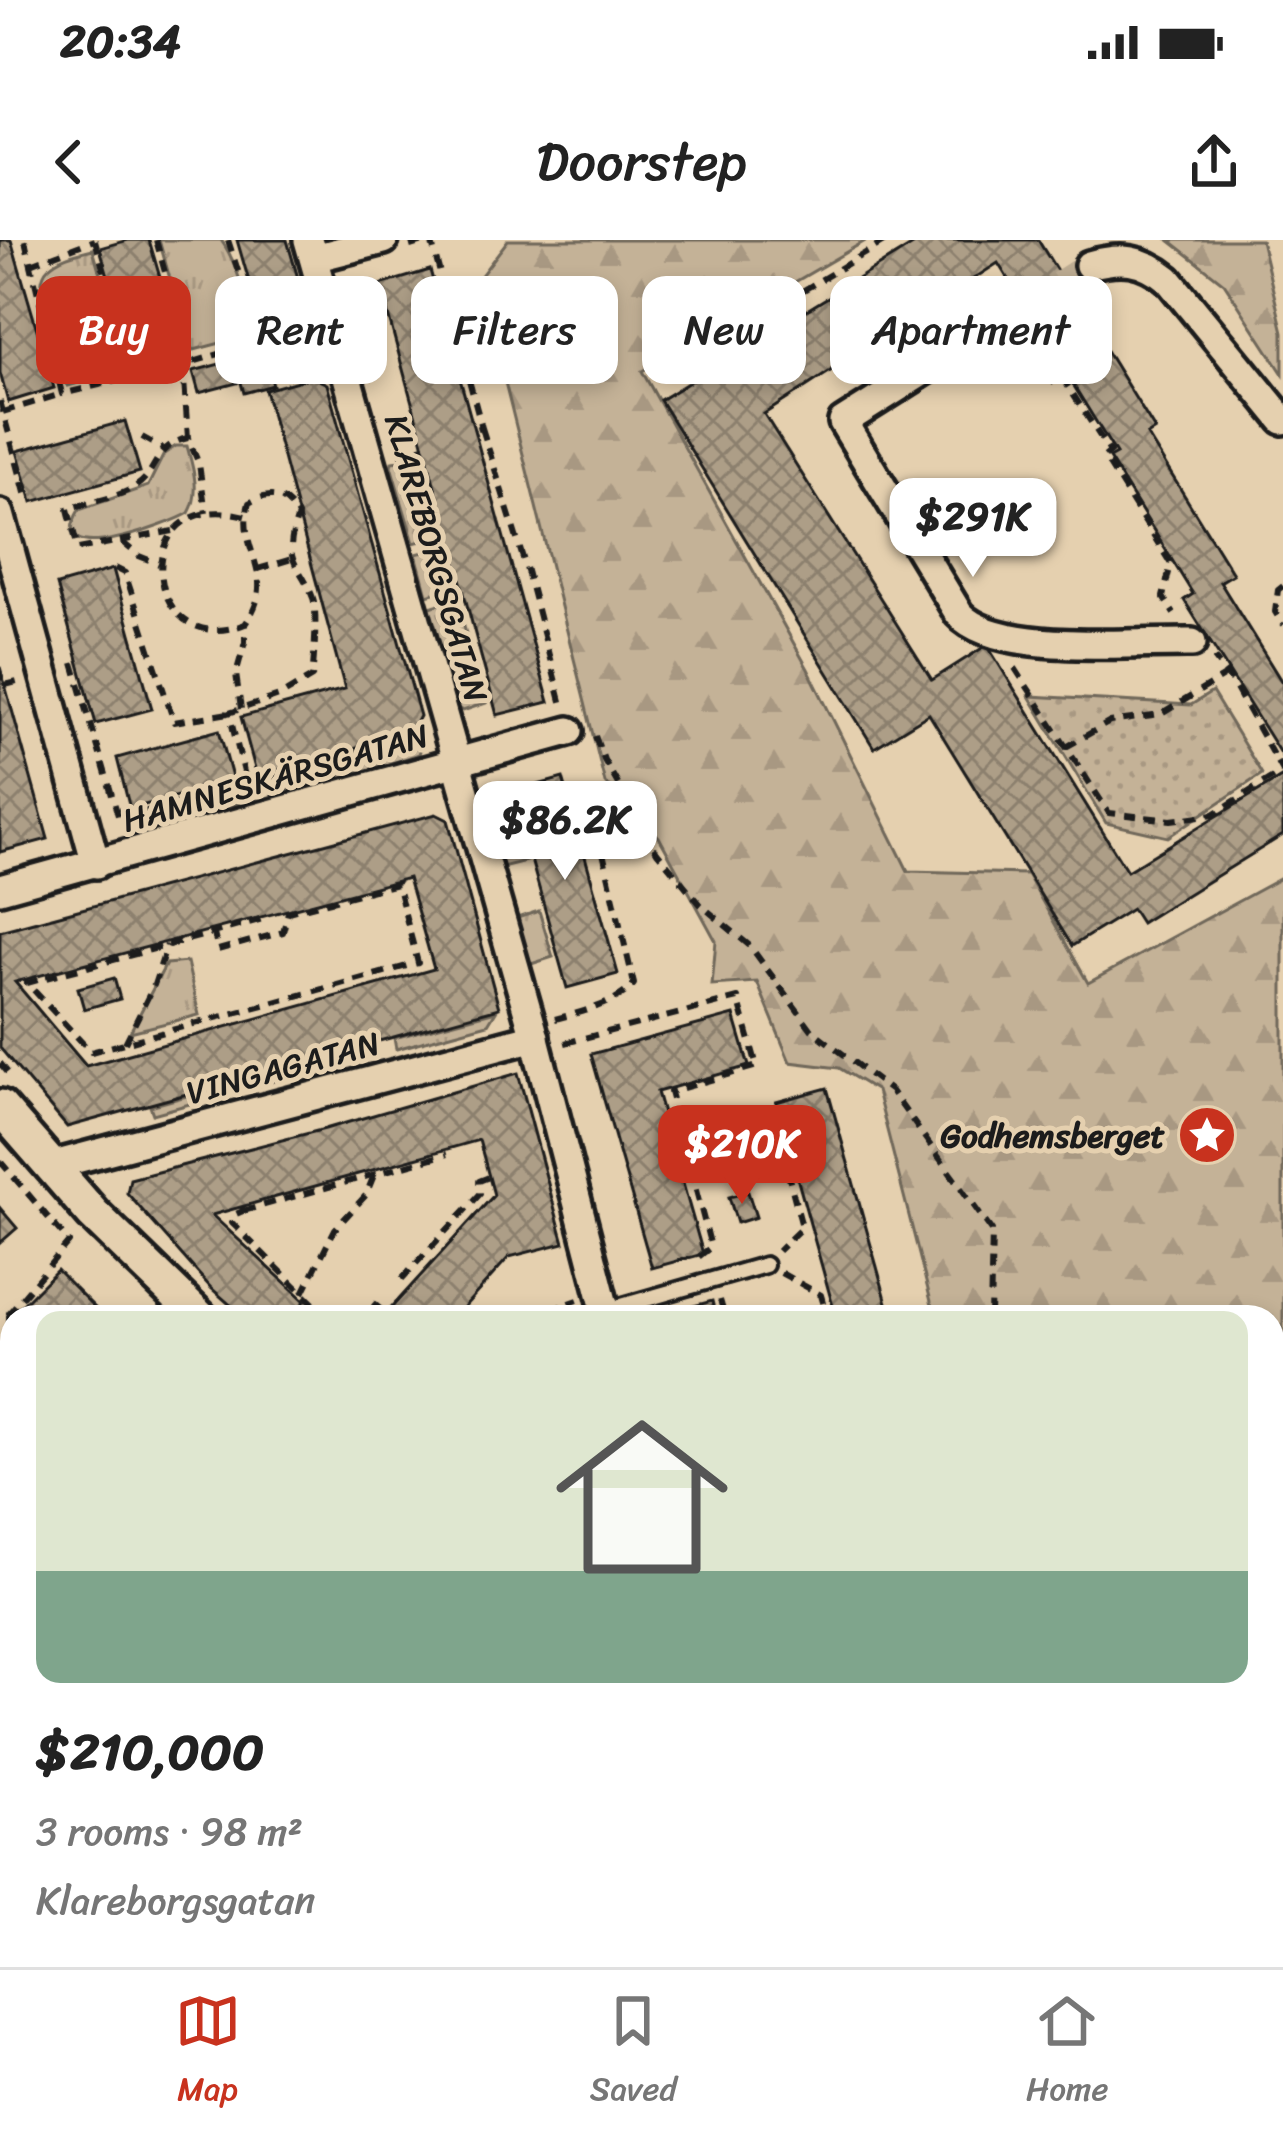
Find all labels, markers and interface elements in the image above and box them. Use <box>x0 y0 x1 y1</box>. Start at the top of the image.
text: 20:34 <box>60 2 181 82</box>
text: Doorstep <box>536 114 747 210</box>
icon: back <box>36 129 102 195</box>
icon: share <box>1181 129 1247 195</box>
chip: Buy <box>36 276 191 384</box>
chip: Rent <box>215 276 387 384</box>
chip: Filters <box>411 276 618 384</box>
chip: New <box>642 276 806 384</box>
chip: Apartment <box>830 276 1112 384</box>
street label: KLAREBORGSGATAN <box>367 407 505 709</box>
pin: $291K <box>889 478 1057 580</box>
text: $291K <box>916 482 1030 551</box>
street label: HAMNESKÄRSGATAN <box>115 706 436 849</box>
pin: $86.2K <box>467 781 663 883</box>
text: $86.2K <box>500 785 630 854</box>
street label: VINGAGATAN <box>180 1014 387 1122</box>
place icon: Godhemsberget <box>1176 1104 1238 1166</box>
pin: $210K <box>658 1105 826 1207</box>
place label: Godhemsberget <box>940 1107 1166 1165</box>
text: $210K <box>685 1109 799 1178</box>
icon: home <box>534 1389 750 1605</box>
text: $210,000 <box>36 1707 264 1797</box>
text: 3 rooms · 98 m² <box>36 1797 303 1866</box>
text: Klareborgsgatan <box>36 1866 315 1935</box>
tab: Map <box>175 1988 241 2118</box>
tab: Saved <box>590 1988 677 2118</box>
tab: Home <box>1026 1988 1108 2118</box>

